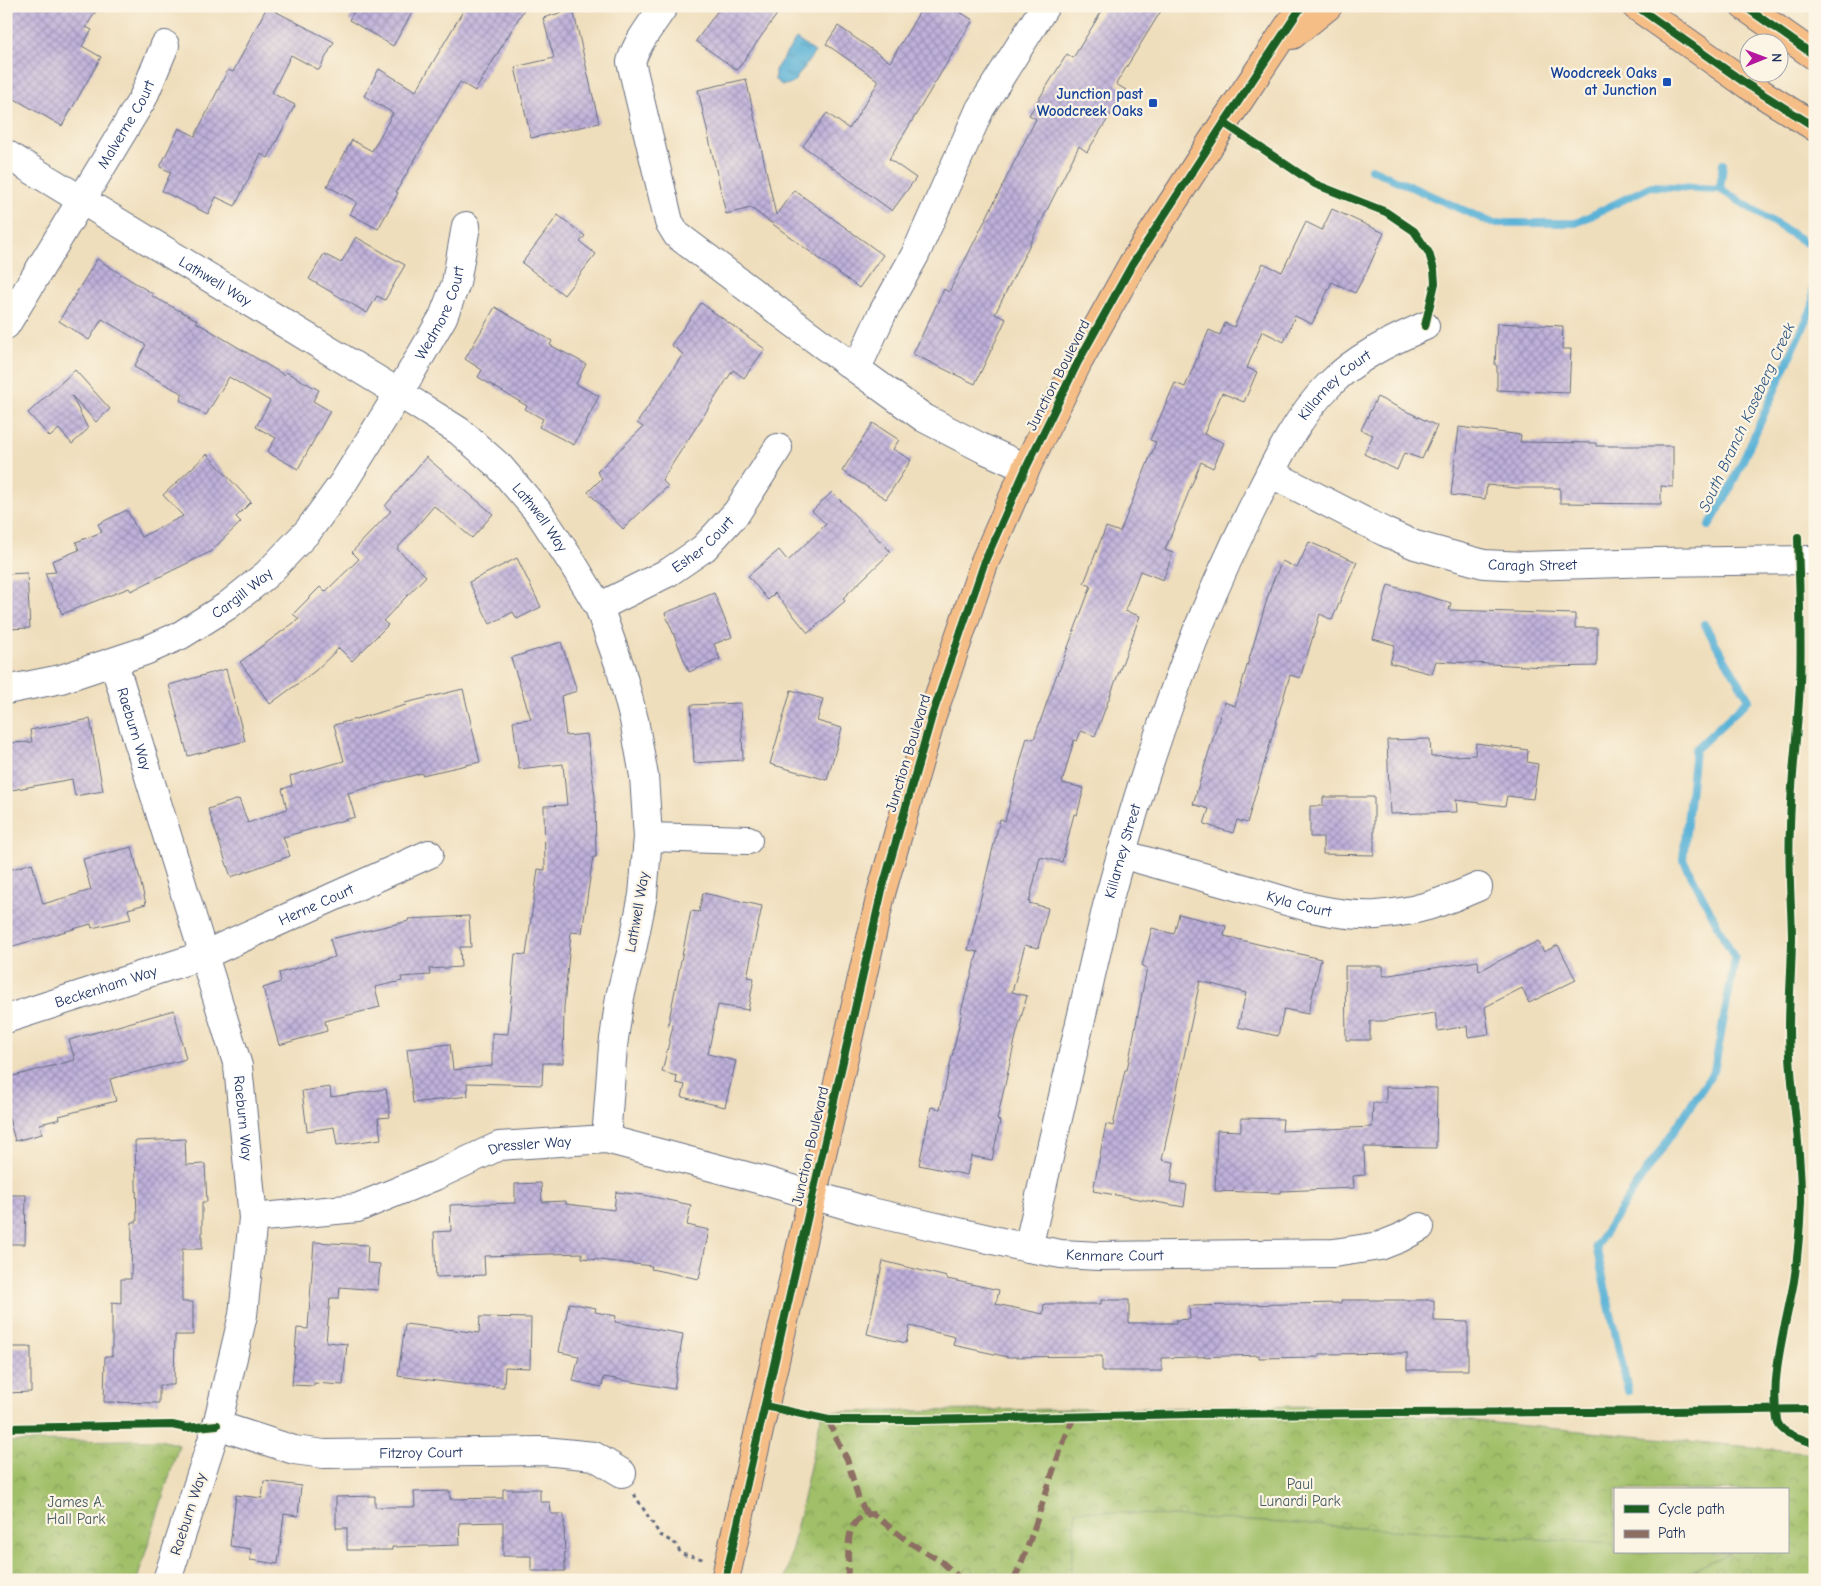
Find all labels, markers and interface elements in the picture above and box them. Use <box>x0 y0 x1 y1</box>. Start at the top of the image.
north arrow <box>1738 32 1788 82</box>
text: N <box>1768 53 1785 62</box>
place label: Woodcreek Oaks at Junction <box>1551 64 1657 99</box>
marker: Woodcreek Oaks at Junction <box>1661 76 1673 88</box>
street label: Malverne Court <box>94 77 159 172</box>
place label: Junction past Woodcreek Oaks <box>1037 85 1144 120</box>
marker: Junction past Woodcreek Oaks <box>1147 97 1159 109</box>
street label: Lathwell Way <box>176 252 255 310</box>
street label: Wedmore Court <box>411 264 468 363</box>
street label: Junction Boulevard <box>1022 317 1094 433</box>
water label: South Branch Kaseberg Creek <box>1695 320 1799 515</box>
street label: Killarney Court <box>1294 345 1375 424</box>
street label: Lathwell Way <box>508 479 572 556</box>
street label: Esher Court <box>668 512 738 576</box>
street label: Caragh Street <box>1488 555 1578 575</box>
street label: Cargill Way <box>208 564 277 622</box>
street label: Raeburn Way <box>113 685 156 773</box>
street label: Junction Boulevard <box>882 692 934 814</box>
street label: Killarney Street <box>1100 801 1145 900</box>
street label: Lathwell Way <box>621 870 653 954</box>
street label: Herne Court <box>276 880 357 929</box>
street label: Kyla Court <box>1264 887 1334 921</box>
street label: Beckenham Way <box>52 962 160 1012</box>
street label: Raeburn Way <box>230 1075 256 1162</box>
street label: Junction Boulevard <box>788 1085 832 1207</box>
street label: Dressler Way <box>485 1132 572 1159</box>
street label: Kenmare Court <box>1065 1245 1164 1265</box>
street label: Fitzroy Court <box>379 1443 463 1462</box>
street label: Raeburn Way <box>166 1470 210 1557</box>
park label: Paul Lunardi Park <box>1259 1475 1342 1510</box>
legend <box>1614 1488 1788 1554</box>
park label: James A. Hall Park <box>47 1493 106 1528</box>
text: Cycle path <box>1658 1500 1725 1518</box>
text: Path <box>1658 1524 1686 1542</box>

